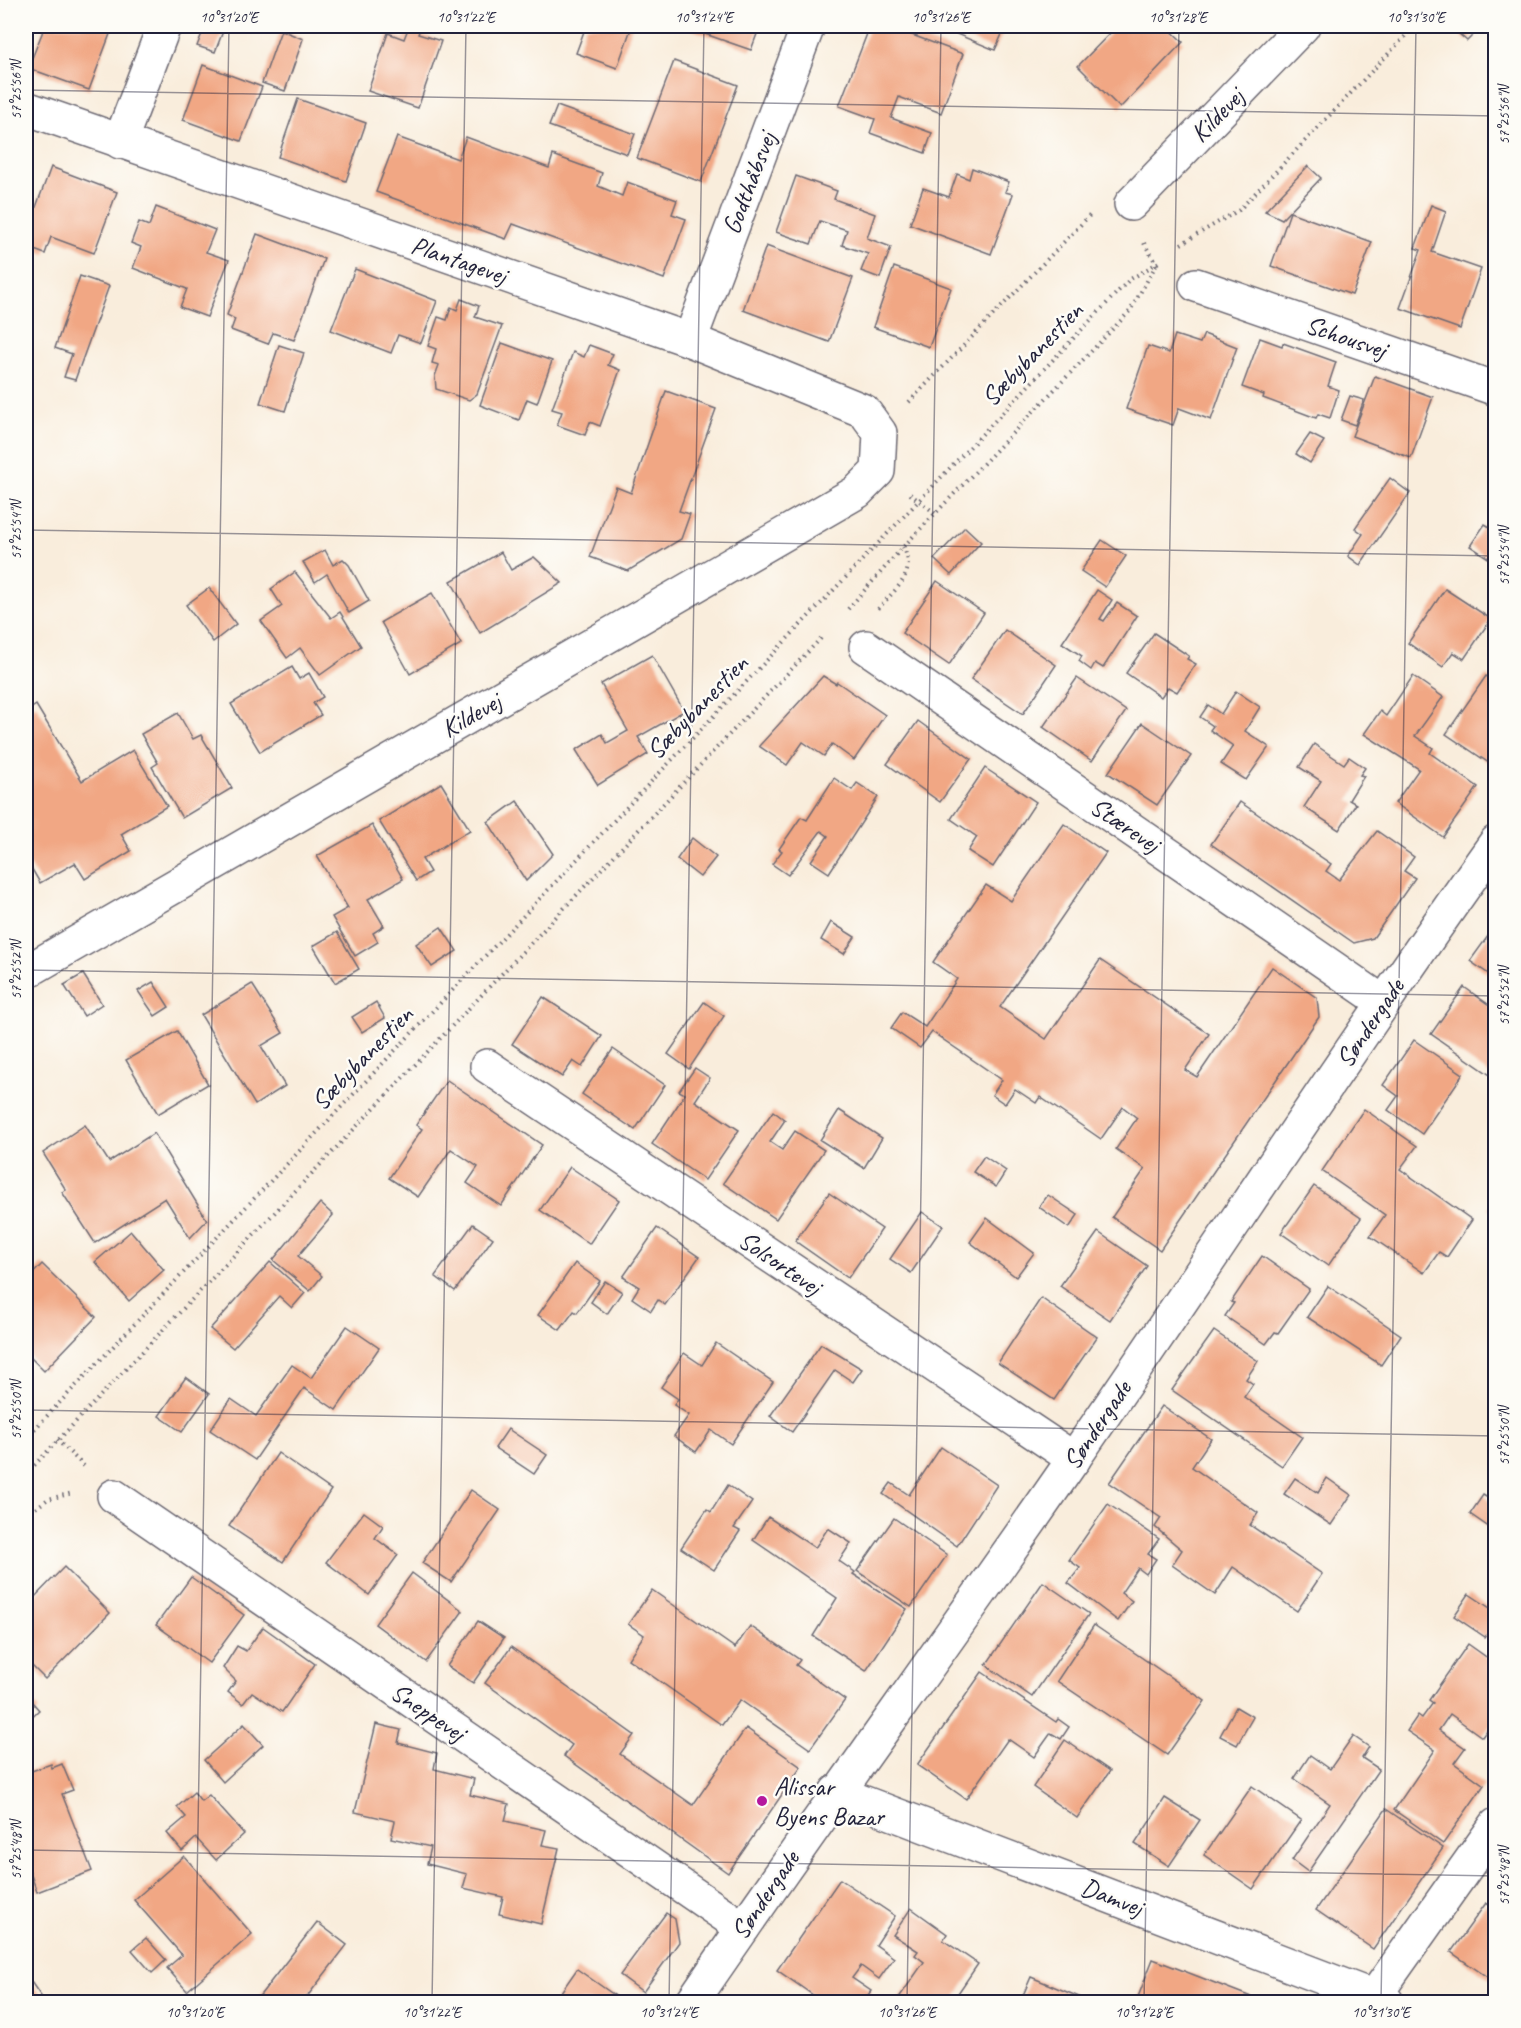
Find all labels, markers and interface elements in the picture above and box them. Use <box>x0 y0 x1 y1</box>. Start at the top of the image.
text: 10°31'20"E <box>200 8 260 27</box>
text: 10°31'22"E <box>437 8 497 27</box>
text: 10°31'24"E <box>675 8 735 27</box>
text: 10°31'26"E <box>912 8 972 27</box>
text: 10°31'28"E <box>1149 8 1209 27</box>
text: 10°31'30"E <box>1387 8 1447 27</box>
text: 57°25'56"N <box>7 57 26 120</box>
street label: Kildevej <box>1183 79 1253 149</box>
text: 57°25'56"N <box>1495 82 1514 145</box>
street label: Godthåbsvej <box>715 125 784 239</box>
street label: Plantagevej <box>407 228 514 293</box>
street label: Sæbybanestien <box>974 294 1091 413</box>
street label: Schousvej <box>1301 308 1394 367</box>
text: 57°25'54"N <box>7 497 26 560</box>
text: 57°25'54"N <box>1495 523 1514 586</box>
street label: Sæbybanestien <box>639 647 756 766</box>
street label: Kildevej <box>435 683 509 745</box>
street label: Stærevej <box>1084 790 1168 862</box>
text: 57°25'52"N <box>7 937 26 1000</box>
text: 57°25'52"N <box>1495 963 1514 1026</box>
street label: Søndergade <box>1328 971 1412 1074</box>
street label: Sæbybanestien <box>304 998 421 1117</box>
street label: Solsortevej <box>732 1223 830 1304</box>
street label: Søndergade <box>1055 1373 1139 1476</box>
text: 57°25'50"N <box>7 1377 26 1440</box>
text: 57°25'50"N <box>1495 1403 1514 1466</box>
street label: Sneppevej <box>384 1675 475 1751</box>
place label: Alissar Byens Bazar <box>774 1770 886 1833</box>
marker: Alissar Byens Bazar <box>755 1794 769 1808</box>
text: 57°25'48"N <box>7 1817 26 1880</box>
street label: Søndergade <box>723 1843 807 1946</box>
text: 57°25'48"N <box>1495 1843 1514 1906</box>
street label: Damvej <box>1077 1870 1150 1925</box>
text: 10°31'20"E <box>166 2003 226 2022</box>
text: 10°31'22"E <box>403 2003 463 2022</box>
text: 10°31'24"E <box>640 2003 700 2022</box>
text: 10°31'26"E <box>878 2003 938 2022</box>
text: 10°31'28"E <box>1115 2003 1175 2022</box>
text: 10°31'30"E <box>1352 2003 1412 2022</box>

